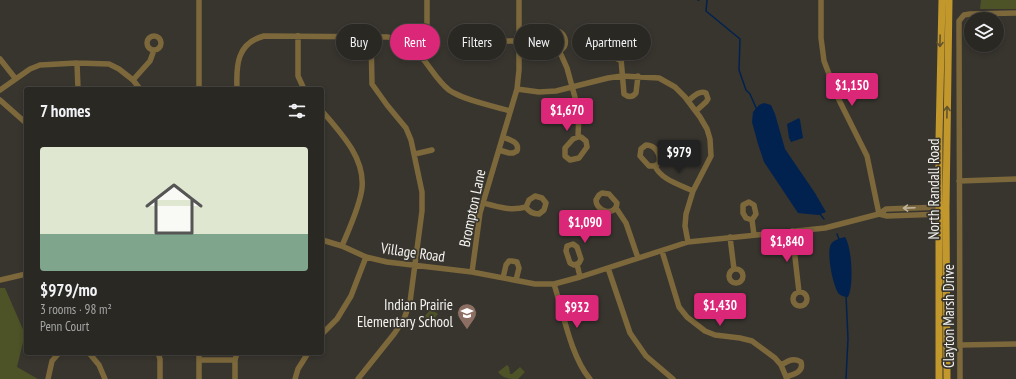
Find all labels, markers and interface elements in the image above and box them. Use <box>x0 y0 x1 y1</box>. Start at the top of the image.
map controls <box>964 12 1004 52</box>
button: layers <box>964 12 1004 52</box>
chip: Buy <box>336 24 382 60</box>
chip: Rent <box>390 24 440 60</box>
chip: Filters <box>448 24 506 60</box>
chip: New <box>514 24 564 60</box>
chip: Apartment <box>572 24 651 60</box>
one-way arrow <box>937 34 944 47</box>
pin: $1,150 <box>819 73 885 107</box>
text: $1,150 <box>835 77 869 94</box>
pin: $1,670 <box>534 98 600 132</box>
text: 7 homes <box>40 100 91 122</box>
icon: filters <box>286 100 308 122</box>
text: $1,670 <box>550 102 584 119</box>
one-way arrow <box>943 106 951 119</box>
street label: North Randall Road <box>924 139 943 239</box>
pin: $979 <box>655 140 703 174</box>
text: $979 <box>667 144 691 161</box>
street label: Brompton Lane <box>454 167 490 249</box>
icon: home <box>138 173 210 245</box>
one-way arrow <box>903 204 916 212</box>
pin: $1,090 <box>552 210 618 244</box>
text: $1,090 <box>568 214 602 231</box>
pin: $1,840 <box>754 229 820 263</box>
text: $1,840 <box>770 233 804 250</box>
street label: Village Road <box>379 238 446 266</box>
street label: Clayton Marsh Drive <box>939 264 958 368</box>
text: $979/mo <box>40 279 97 301</box>
pin: $1,430 <box>687 293 753 327</box>
place label: Indian Prairie Elementary School <box>357 295 454 331</box>
pin: $932 <box>553 295 601 329</box>
text: $1,430 <box>703 297 737 314</box>
text: $932 <box>565 299 589 316</box>
text: 3 rooms · 98 m² <box>40 301 112 318</box>
school or university icon: Indian Prairie Elementary School <box>456 302 478 330</box>
text: Penn Court <box>40 318 89 335</box>

